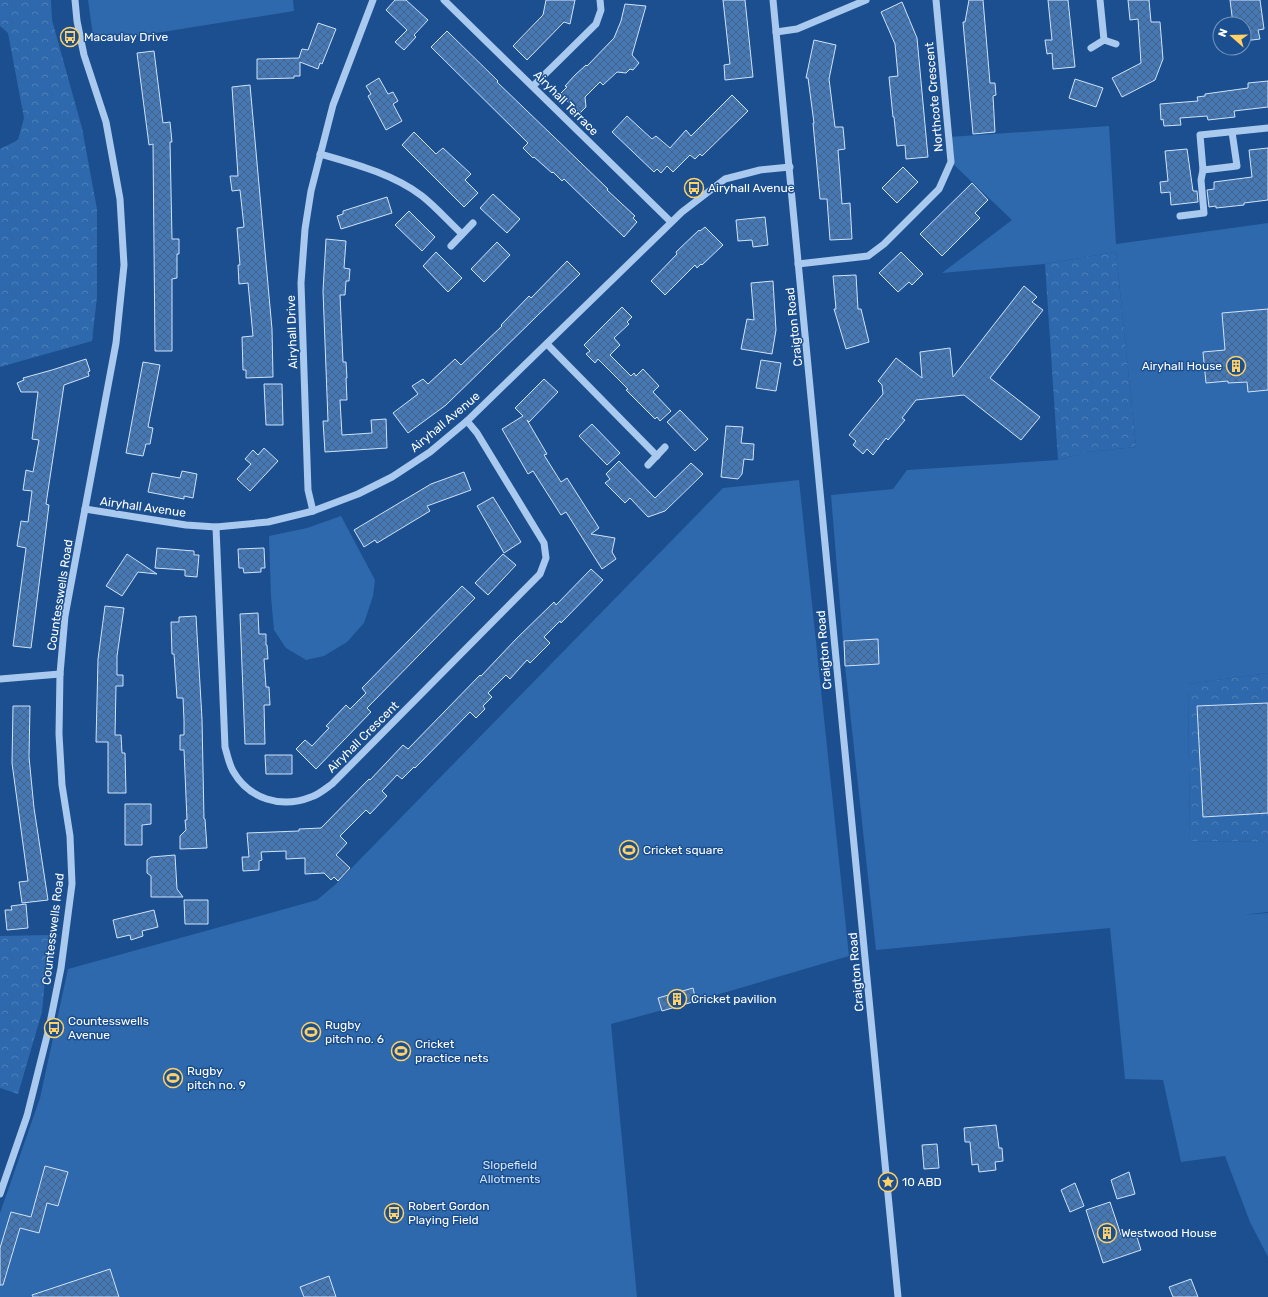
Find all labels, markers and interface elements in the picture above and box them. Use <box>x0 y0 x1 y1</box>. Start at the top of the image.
north arrow <box>1212 16 1252 56</box>
bus stop icon: Macaulay Drive <box>59 26 81 48</box>
text: N <box>1216 27 1231 39</box>
place label: Macaulay Drive <box>84 30 168 44</box>
street label: Northcote Crescent <box>922 41 946 152</box>
street label: Airyhall Terrace <box>531 68 602 139</box>
bus stop icon: Airyhall Avenue <box>683 177 705 199</box>
place label: Airyhall Avenue <box>708 181 795 195</box>
street label: Craigton Road <box>783 287 805 367</box>
street label: Airyhall Drive <box>284 295 300 369</box>
building icon: Airyhall House <box>1225 355 1247 377</box>
place label: Airyhall House <box>1142 359 1222 373</box>
street label: Airyhall Avenue <box>407 389 483 455</box>
street label: Airyhall Avenue <box>99 494 187 520</box>
street label: Countesswells Road <box>44 538 76 652</box>
street label: Craigton Road <box>814 610 834 690</box>
street label: Airyhall Crescent <box>324 698 402 776</box>
sports icon: Cricket square <box>618 839 640 861</box>
place label: Cricket square <box>643 843 724 857</box>
street label: Countesswells Road <box>39 872 67 986</box>
street label: Craigton Road <box>846 932 866 1012</box>
building icon: Cricket pavilion <box>666 988 688 1010</box>
place label: Cricket pavilion <box>691 992 776 1006</box>
place label: Countesswells Avenue <box>68 1014 149 1042</box>
bus stop icon: Countesswells Avenue <box>43 1017 65 1039</box>
place label: Rugby pitch no. 6 <box>325 1018 384 1046</box>
sports icon: Rugby pitch no. 6 <box>300 1021 322 1043</box>
place label: Cricket practice nets <box>415 1037 489 1065</box>
sports icon: Cricket practice nets <box>390 1040 412 1062</box>
place label: Rugby pitch no. 9 <box>187 1064 246 1092</box>
sports icon: Rugby pitch no. 9 <box>162 1067 184 1089</box>
park label: Slopefield Allotments <box>480 1158 540 1186</box>
place icon: 10 ABD <box>877 1171 899 1193</box>
place label: 10 ABD <box>902 1175 942 1189</box>
place label: Robert Gordon Playing Field <box>408 1199 490 1227</box>
bus stop icon: Robert Gordon Playing Field <box>383 1202 405 1224</box>
building icon: Westwood House <box>1096 1222 1118 1244</box>
place label: Westwood House <box>1121 1226 1217 1240</box>

